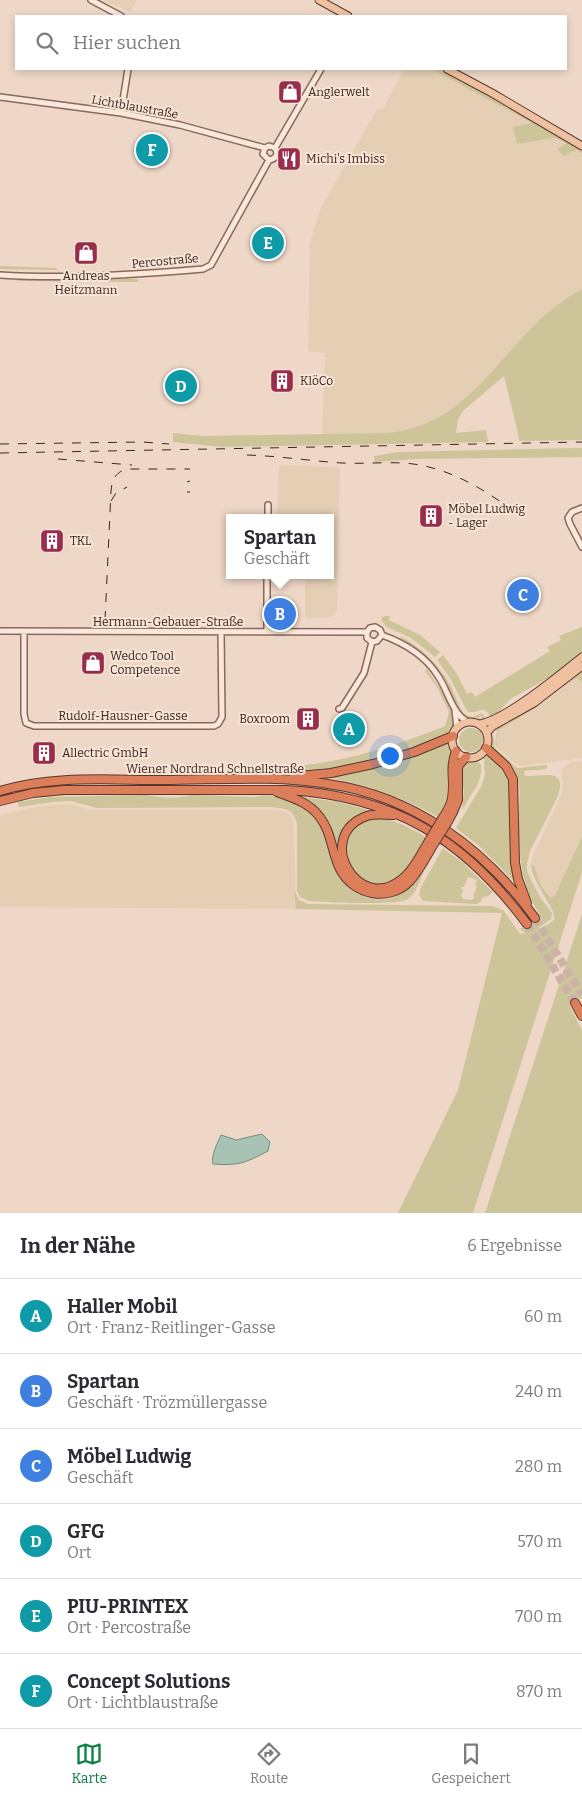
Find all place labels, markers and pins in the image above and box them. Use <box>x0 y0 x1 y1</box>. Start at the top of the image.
shop icon: Anglerwelt <box>277 79 303 105</box>
place label: Anglerwelt <box>308 85 370 99</box>
pin: F <box>136 131 168 169</box>
restaurant icon: Michi's Imbiss <box>276 146 302 172</box>
place label: Michi's Imbiss <box>306 152 385 166</box>
pin: E <box>252 224 284 262</box>
shop icon: Andreas Heitzmann <box>73 240 99 266</box>
place label: Andreas Heitzmann <box>55 269 118 297</box>
pin: D <box>165 367 197 405</box>
building icon: KlöCo <box>269 368 295 394</box>
place label: KlöCo <box>300 374 333 388</box>
place label: Möbel Ludwig - Lager <box>448 502 526 530</box>
building icon: Möbel Ludwig - Lager <box>418 503 444 529</box>
building icon: TKL <box>39 528 65 554</box>
place label: TKL <box>70 534 92 548</box>
pin: C <box>507 576 539 614</box>
pin: B <box>264 595 296 633</box>
place label: Wedco Tool Competence <box>110 649 180 677</box>
shop icon: Wedco Tool Competence <box>80 650 106 676</box>
building icon: Boxroom <box>295 706 321 732</box>
pin: A <box>333 710 365 748</box>
place label: Boxroom <box>239 712 291 726</box>
building icon: Allectric GmbH <box>31 740 57 766</box>
place label: Allectric GmbH <box>62 746 148 760</box>

